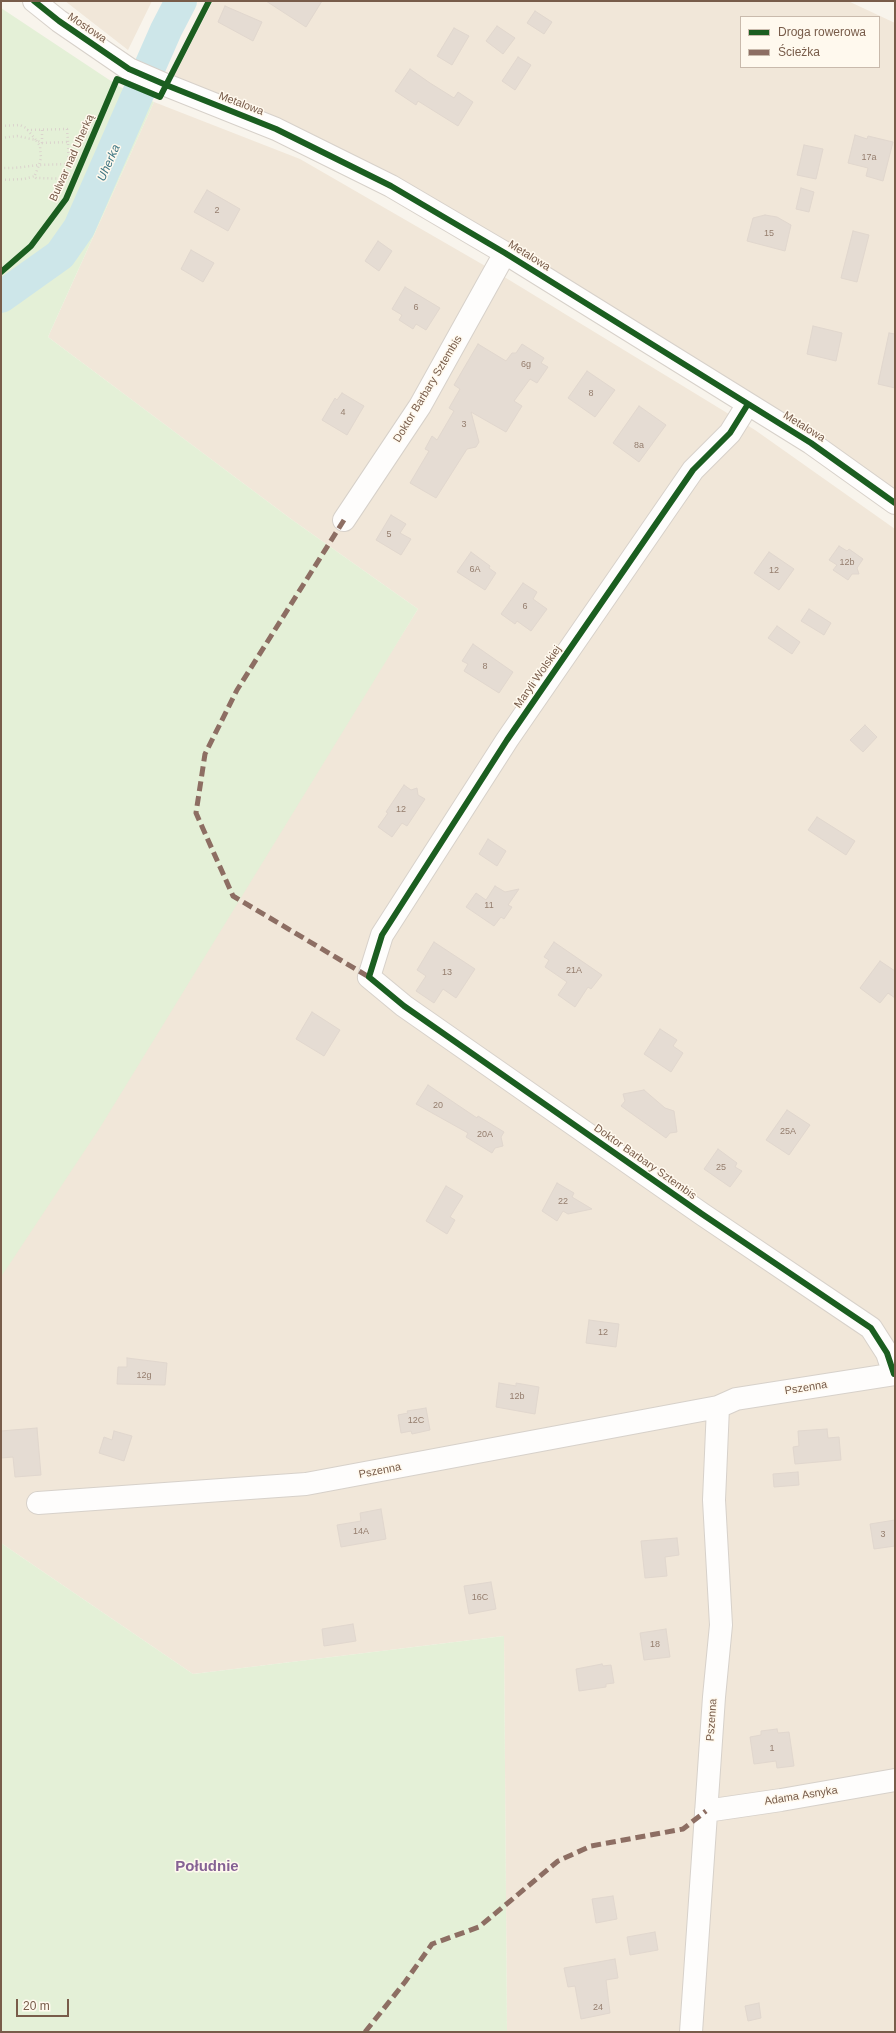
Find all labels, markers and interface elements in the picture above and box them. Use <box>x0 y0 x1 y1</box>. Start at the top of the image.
street label: Mostowa <box>65 10 109 46</box>
legend <box>740 16 880 68</box>
text: Droga rowerowa <box>778 25 866 39</box>
text: Ścieżka <box>778 45 820 59</box>
street label: Metalowa <box>217 89 265 119</box>
street label: Bulwar nad Uherką <box>47 113 97 203</box>
water label: Uherka <box>95 142 123 184</box>
house number: 17a <box>861 153 877 163</box>
house number: 2 <box>214 206 220 216</box>
house number: 15 <box>764 229 774 239</box>
street label: Metalowa <box>506 238 552 274</box>
house number: 6 <box>413 303 419 313</box>
street label: Doktor Barbary Sztembis <box>391 333 465 445</box>
house number: 6g <box>521 360 531 370</box>
house number: 8 <box>588 389 594 399</box>
house number: 4 <box>340 408 346 418</box>
street label: Metalowa <box>781 409 827 445</box>
house number: 3 <box>461 420 467 430</box>
house number: 8a <box>634 441 644 451</box>
house number: 5 <box>386 530 392 540</box>
house number: 12b <box>839 558 855 568</box>
house number: 6A <box>469 565 481 575</box>
house number: 12 <box>769 566 779 576</box>
house number: 6 <box>522 602 528 612</box>
street label: Maryli Wolskiej <box>512 643 564 711</box>
house number: 8 <box>482 662 488 672</box>
house number: 12 <box>396 805 406 815</box>
house number: 11 <box>484 901 494 911</box>
house number: 21A <box>566 966 582 976</box>
house number: 13 <box>442 968 452 978</box>
house number: 20 <box>433 1101 443 1111</box>
street label: Doktor Barbary Sztembis <box>591 1122 699 1202</box>
house number: 25A <box>780 1127 796 1137</box>
house number: 20A <box>477 1130 493 1140</box>
house number: 25 <box>716 1163 726 1173</box>
house number: 22 <box>558 1197 568 1207</box>
house number: 12 <box>598 1328 608 1338</box>
house number: 12g <box>136 1371 152 1381</box>
street label: Pszenna <box>784 1378 828 1398</box>
house number: 12b <box>509 1392 525 1402</box>
house number: 12C <box>408 1416 424 1426</box>
street label: Pszenna <box>358 1460 402 1482</box>
house number: 14A <box>353 1527 369 1537</box>
house number: 3 <box>880 1530 886 1540</box>
house number: 16C <box>472 1593 488 1603</box>
house number: 18 <box>650 1640 660 1650</box>
street label: Pszenna <box>704 1698 720 1742</box>
house number: 1 <box>769 1744 775 1754</box>
street label: Adama Asnyka <box>763 1784 839 1808</box>
district label: Południe <box>175 1858 239 1876</box>
scale bar <box>18 1991 71 2017</box>
text: 20 m <box>23 1999 50 2013</box>
house number: 24 <box>593 2003 603 2013</box>

